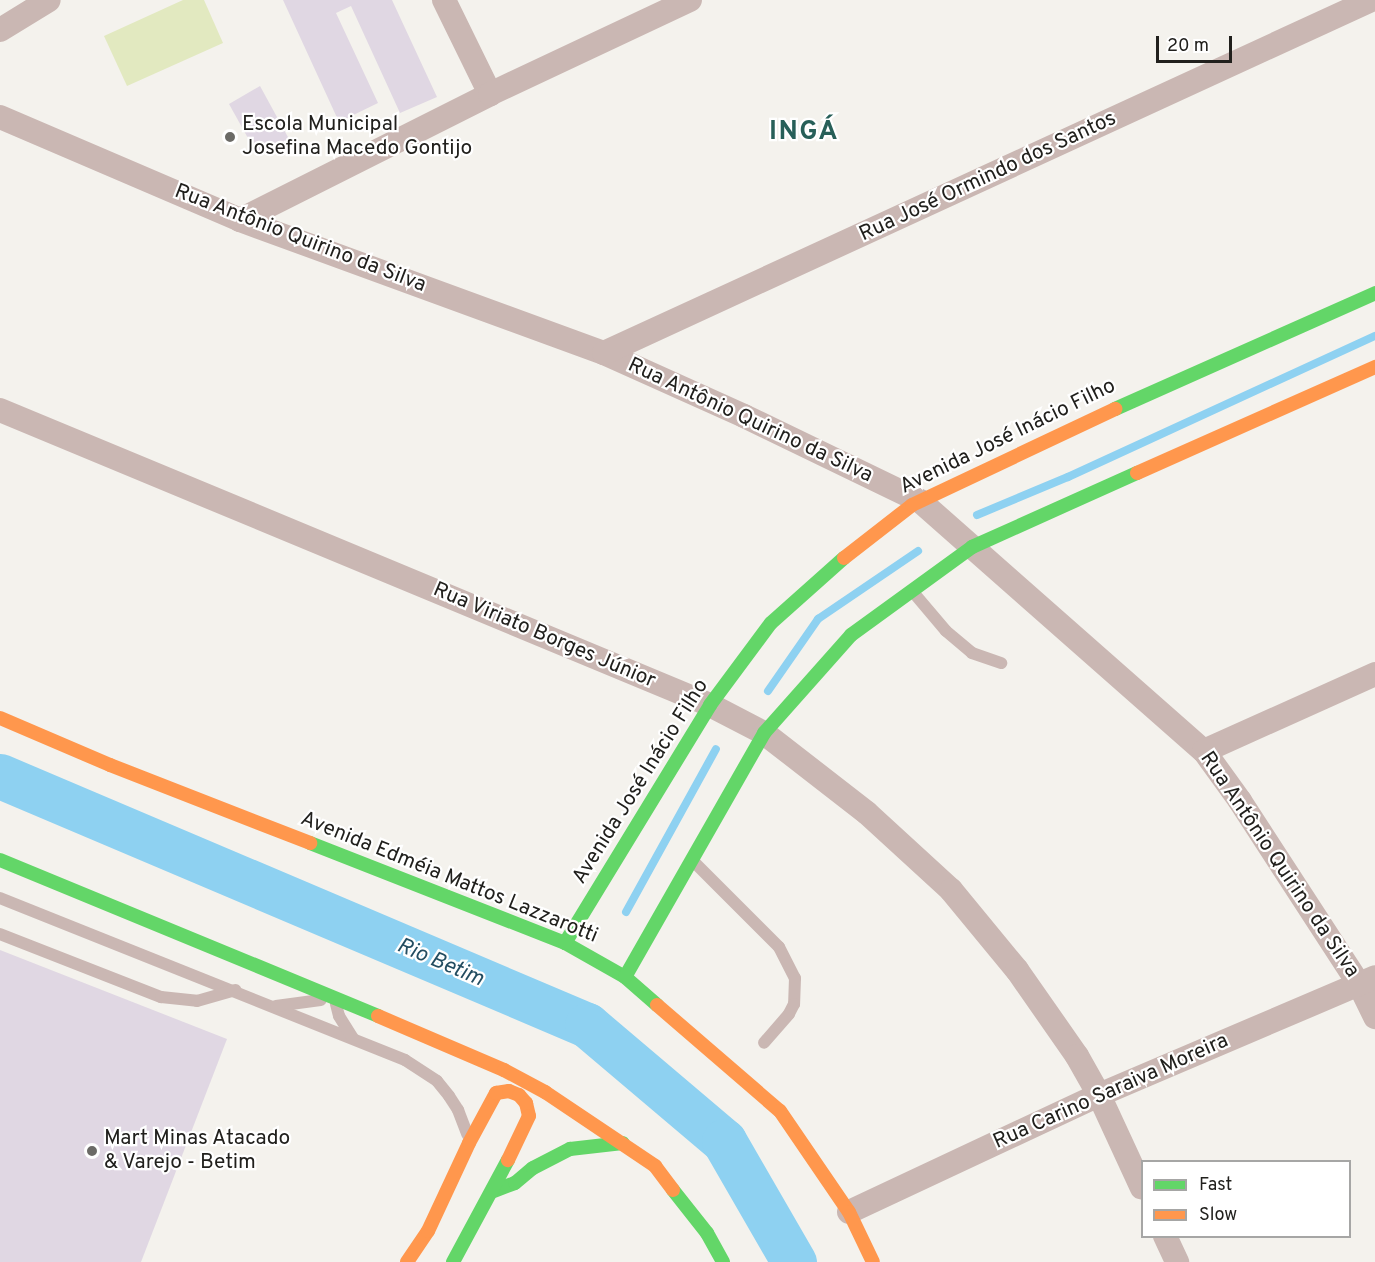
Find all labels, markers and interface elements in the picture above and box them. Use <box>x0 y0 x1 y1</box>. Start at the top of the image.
scale bar <box>1159 24 1236 62</box>
text: 20 m <box>1167 35 1209 58</box>
street label: Rua José Ormindo dos Santos <box>856 106 1120 248</box>
place label: Escola Municipal Josefina Macedo Gontijo <box>242 112 472 162</box>
district label: INGÁ <box>769 117 839 149</box>
marker: Escola Municipal Josefina Macedo Gontijo <box>223 130 237 144</box>
street label: Rua Antônio Quirino da Silva <box>170 179 430 299</box>
street label: Rua Antônio Quirino da Silva <box>623 353 877 489</box>
street label: Avenida José Inácio Filho <box>896 374 1120 500</box>
street label: Rua Viriato Borges Júnior <box>429 577 659 695</box>
street label: Avenida José Inácio Filho <box>568 675 714 889</box>
street label: Rua Antônio Quirino da Silva <box>1194 747 1364 983</box>
street label: Avenida Edméia Mattos Lazzarotti <box>297 807 601 949</box>
water label: Rio Betim <box>393 933 487 993</box>
street label: Rua Carino Saraiva Moreira <box>990 1029 1232 1155</box>
place label: Mart Minas Atacado & Varejo - Betim <box>104 1126 291 1176</box>
marker: Mart Minas Atacado & Varejo - Betim <box>85 1144 99 1158</box>
legend <box>1141 1160 1351 1238</box>
text: Fast <box>1199 1174 1232 1197</box>
text: Slow <box>1199 1204 1237 1227</box>

